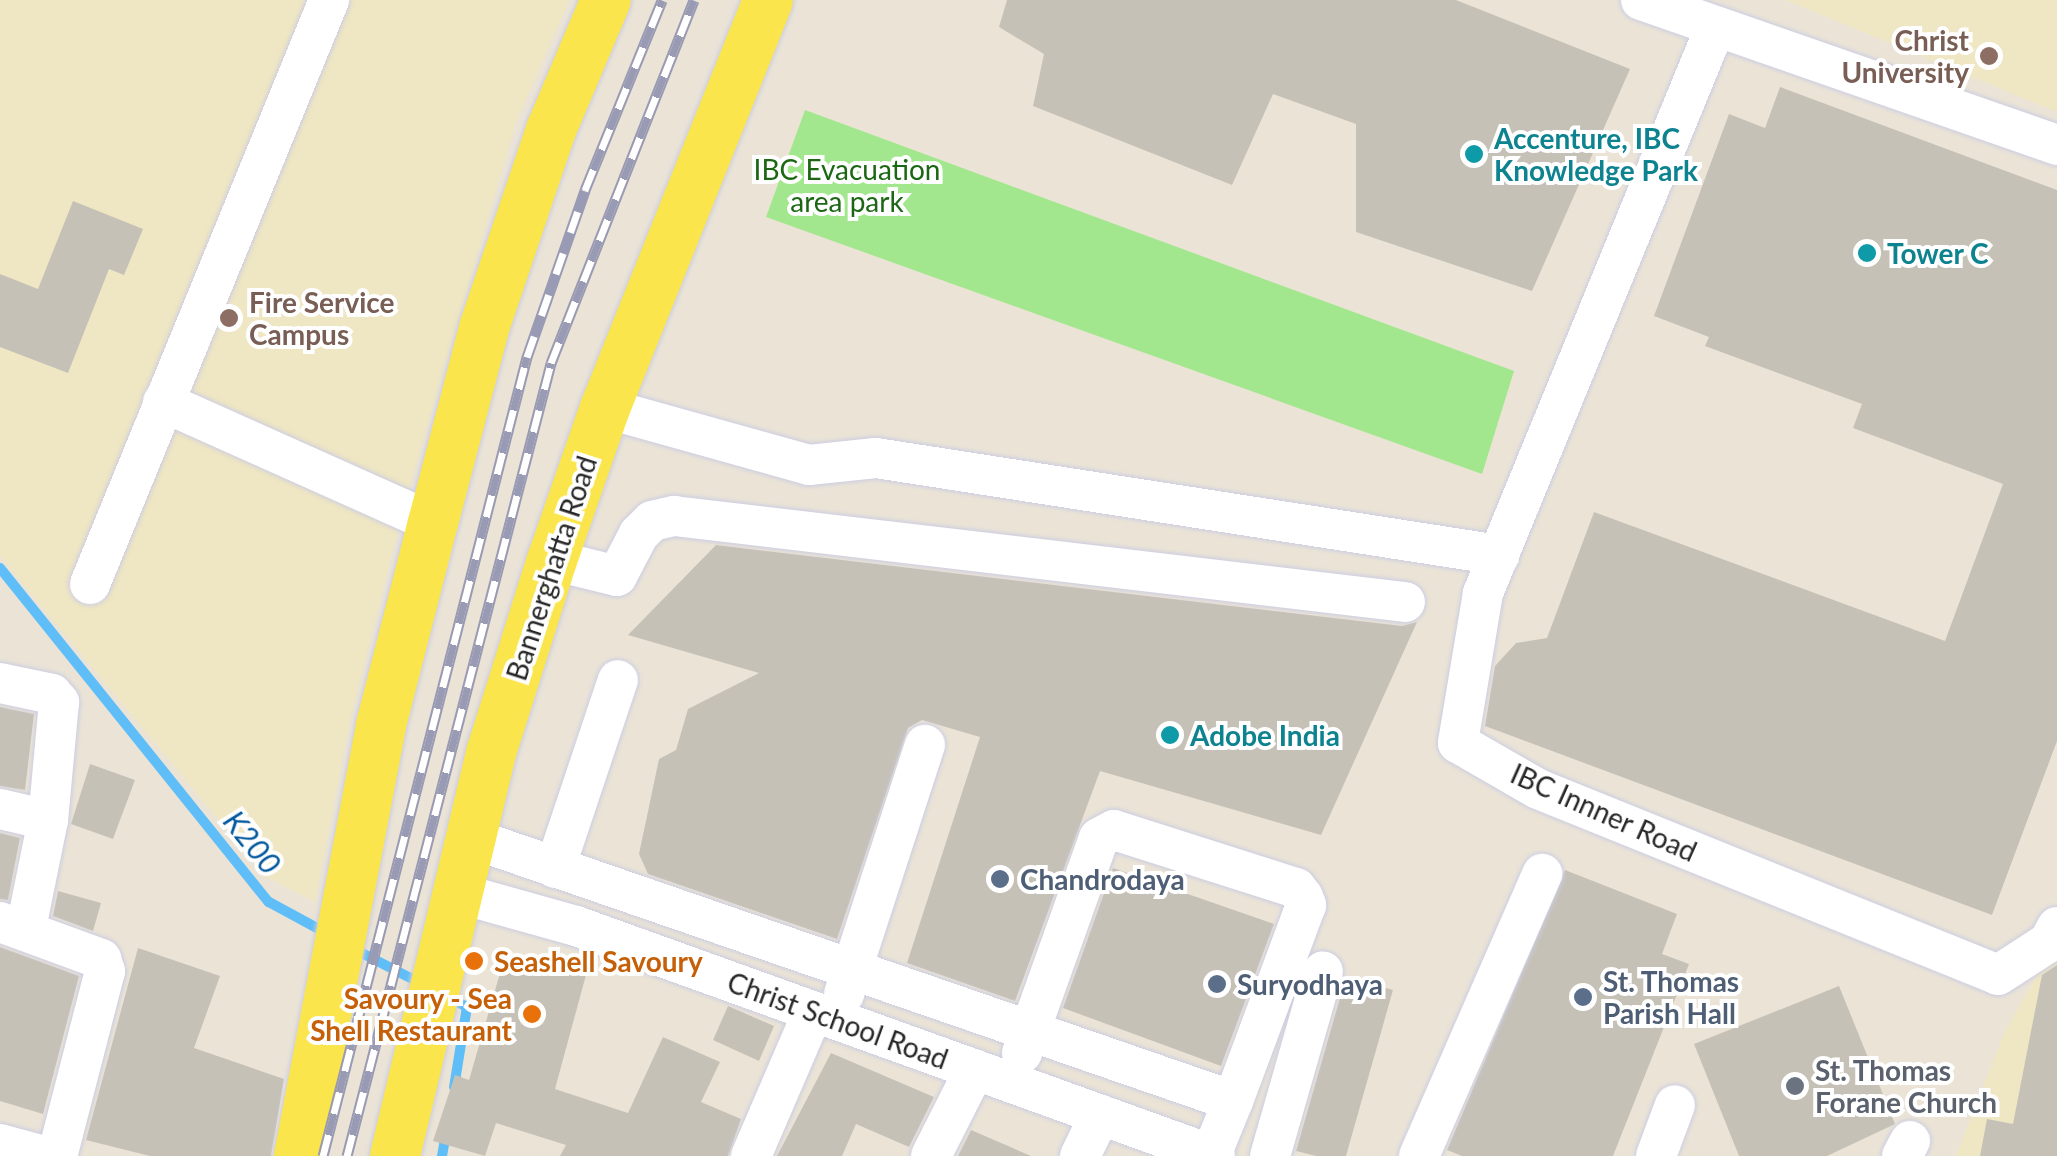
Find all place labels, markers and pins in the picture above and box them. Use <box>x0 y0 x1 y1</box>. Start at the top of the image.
place label: Christ University <box>1841 23 1969 89</box>
marker: Christ University <box>1978 45 2000 67</box>
place label: Accenture, IBC Knowledge Park <box>1494 121 1698 187</box>
marker: Accenture, IBC Knowledge Park <box>1463 143 1485 165</box>
place label: Tower C <box>1887 236 1989 270</box>
marker: Tower C <box>1856 242 1878 264</box>
place label: Fire Service Campus <box>249 285 395 351</box>
marker: Fire Service Campus <box>218 307 240 329</box>
place label: Adobe India <box>1190 718 1340 752</box>
marker: Adobe India <box>1159 724 1181 746</box>
place label: Chandrodaya <box>1020 862 1185 896</box>
marker: Chandrodaya <box>989 868 1011 890</box>
place label: Seashell Savoury <box>494 944 703 978</box>
marker: Seashell Savoury <box>463 950 485 972</box>
place label: St. Thomas Parish Hall <box>1603 964 1740 1030</box>
place label: Suryodhaya <box>1237 967 1383 1001</box>
marker: Suryodhaya <box>1206 973 1228 995</box>
place label: Savoury - Sea Shell Restaurant <box>310 981 512 1047</box>
marker: St. Thomas Parish Hall <box>1572 986 1594 1008</box>
marker: Savoury - Sea Shell Restaurant <box>521 1003 543 1025</box>
place label: St. Thomas Forane Church <box>1815 1053 1997 1119</box>
marker: St. Thomas Forane Church <box>1784 1075 1806 1097</box>

